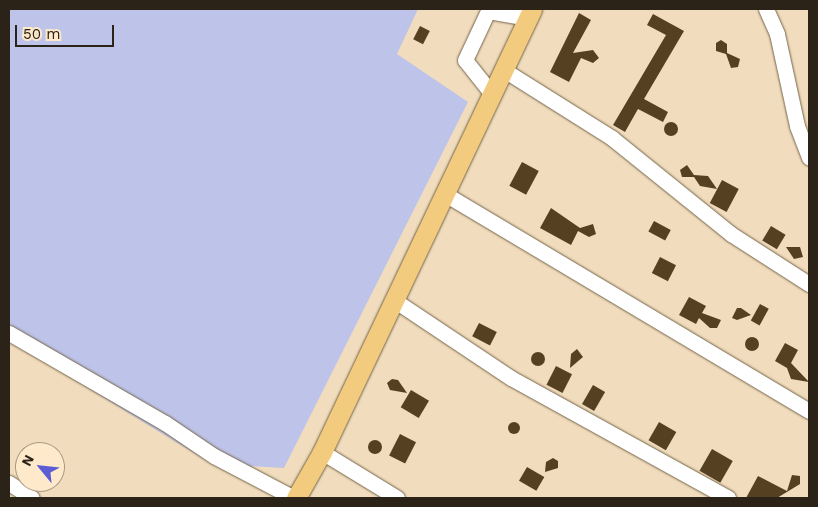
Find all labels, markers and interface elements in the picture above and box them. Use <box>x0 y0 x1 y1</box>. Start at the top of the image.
scale bar <box>18 15 116 47</box>
text: 50 m <box>23 25 60 43</box>
north arrow <box>15 442 65 492</box>
text: N <box>18 452 37 469</box>

